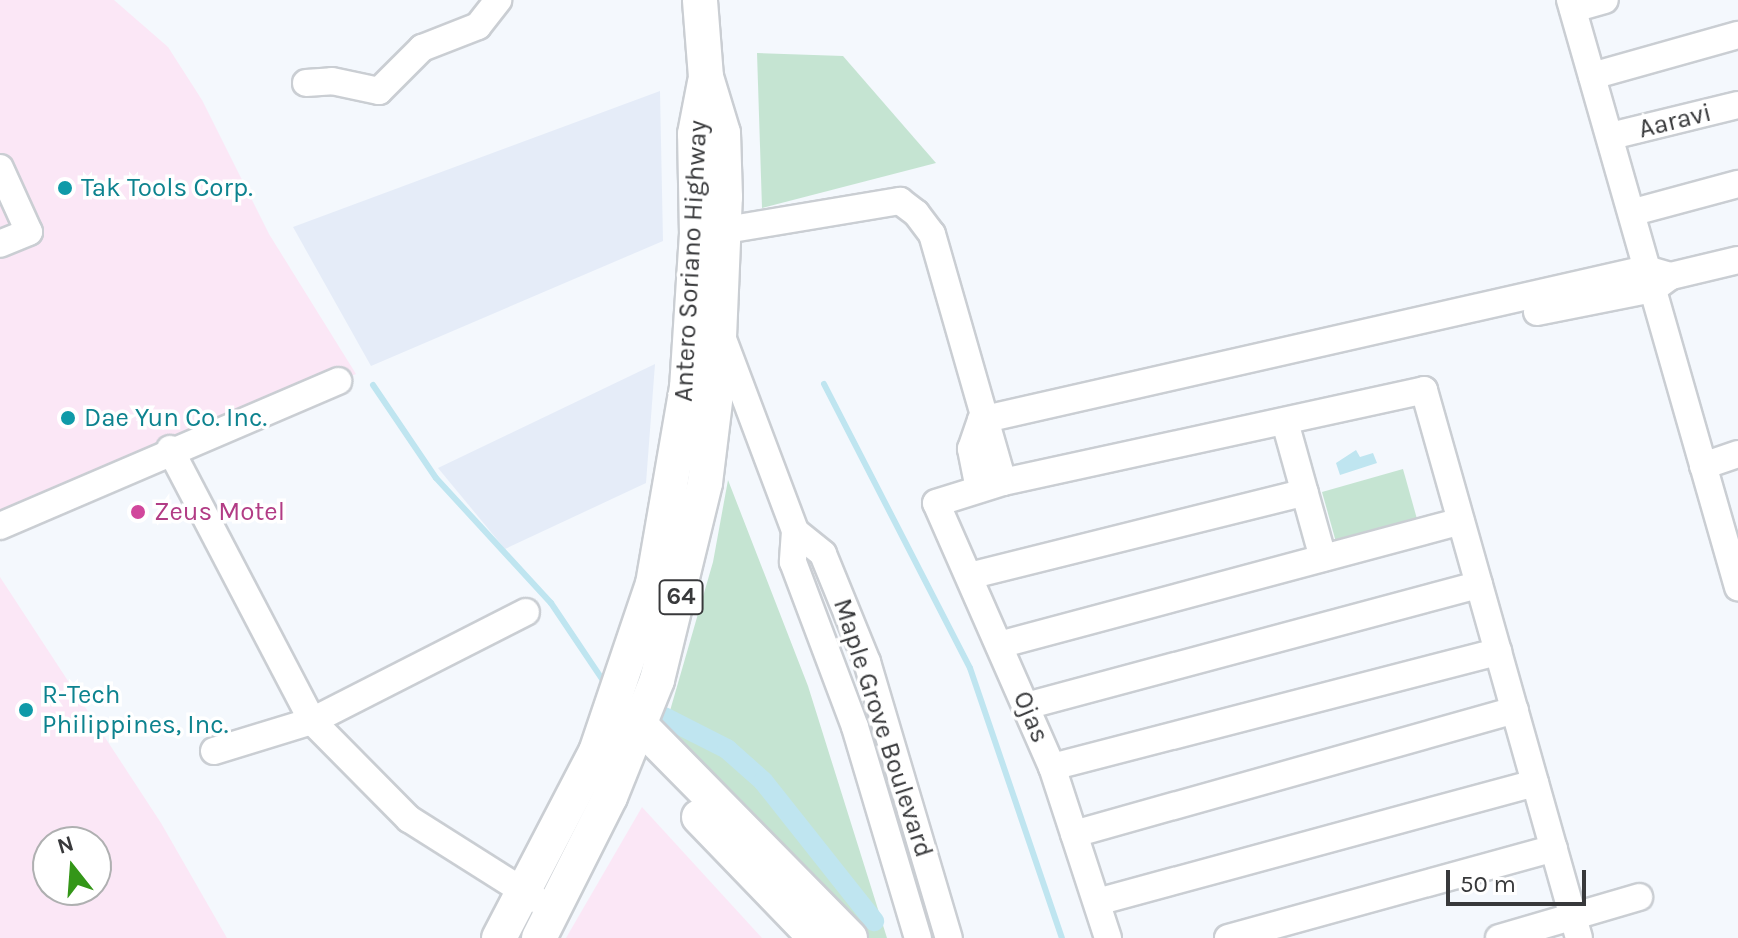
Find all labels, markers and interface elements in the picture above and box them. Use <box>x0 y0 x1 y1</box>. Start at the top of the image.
street label: Aaravi <box>1635 97 1715 145</box>
street label: Antero Soriano Highway <box>668 120 714 402</box>
place label: Tak Tools Corp. <box>81 172 253 204</box>
marker: Tak Tools Corp. <box>56 179 74 197</box>
place label: Dae Yun Co. Inc. <box>84 402 267 434</box>
marker: Dae Yun Co. Inc. <box>59 409 77 427</box>
place label: Zeus Motel <box>154 496 285 528</box>
marker: Zeus Motel <box>129 503 147 521</box>
road number: 64 <box>657 577 705 617</box>
street label: Maple Grove Boulevard <box>826 595 940 861</box>
place label: R-Tech Philippines, Inc. <box>42 679 228 740</box>
street label: Ojas <box>1006 687 1056 747</box>
marker: R-Tech Philippines, Inc. <box>17 701 35 719</box>
north arrow <box>32 826 112 906</box>
text: N <box>54 830 77 860</box>
scale bar <box>1450 854 1590 904</box>
text: 50 m <box>1460 870 1516 898</box>

